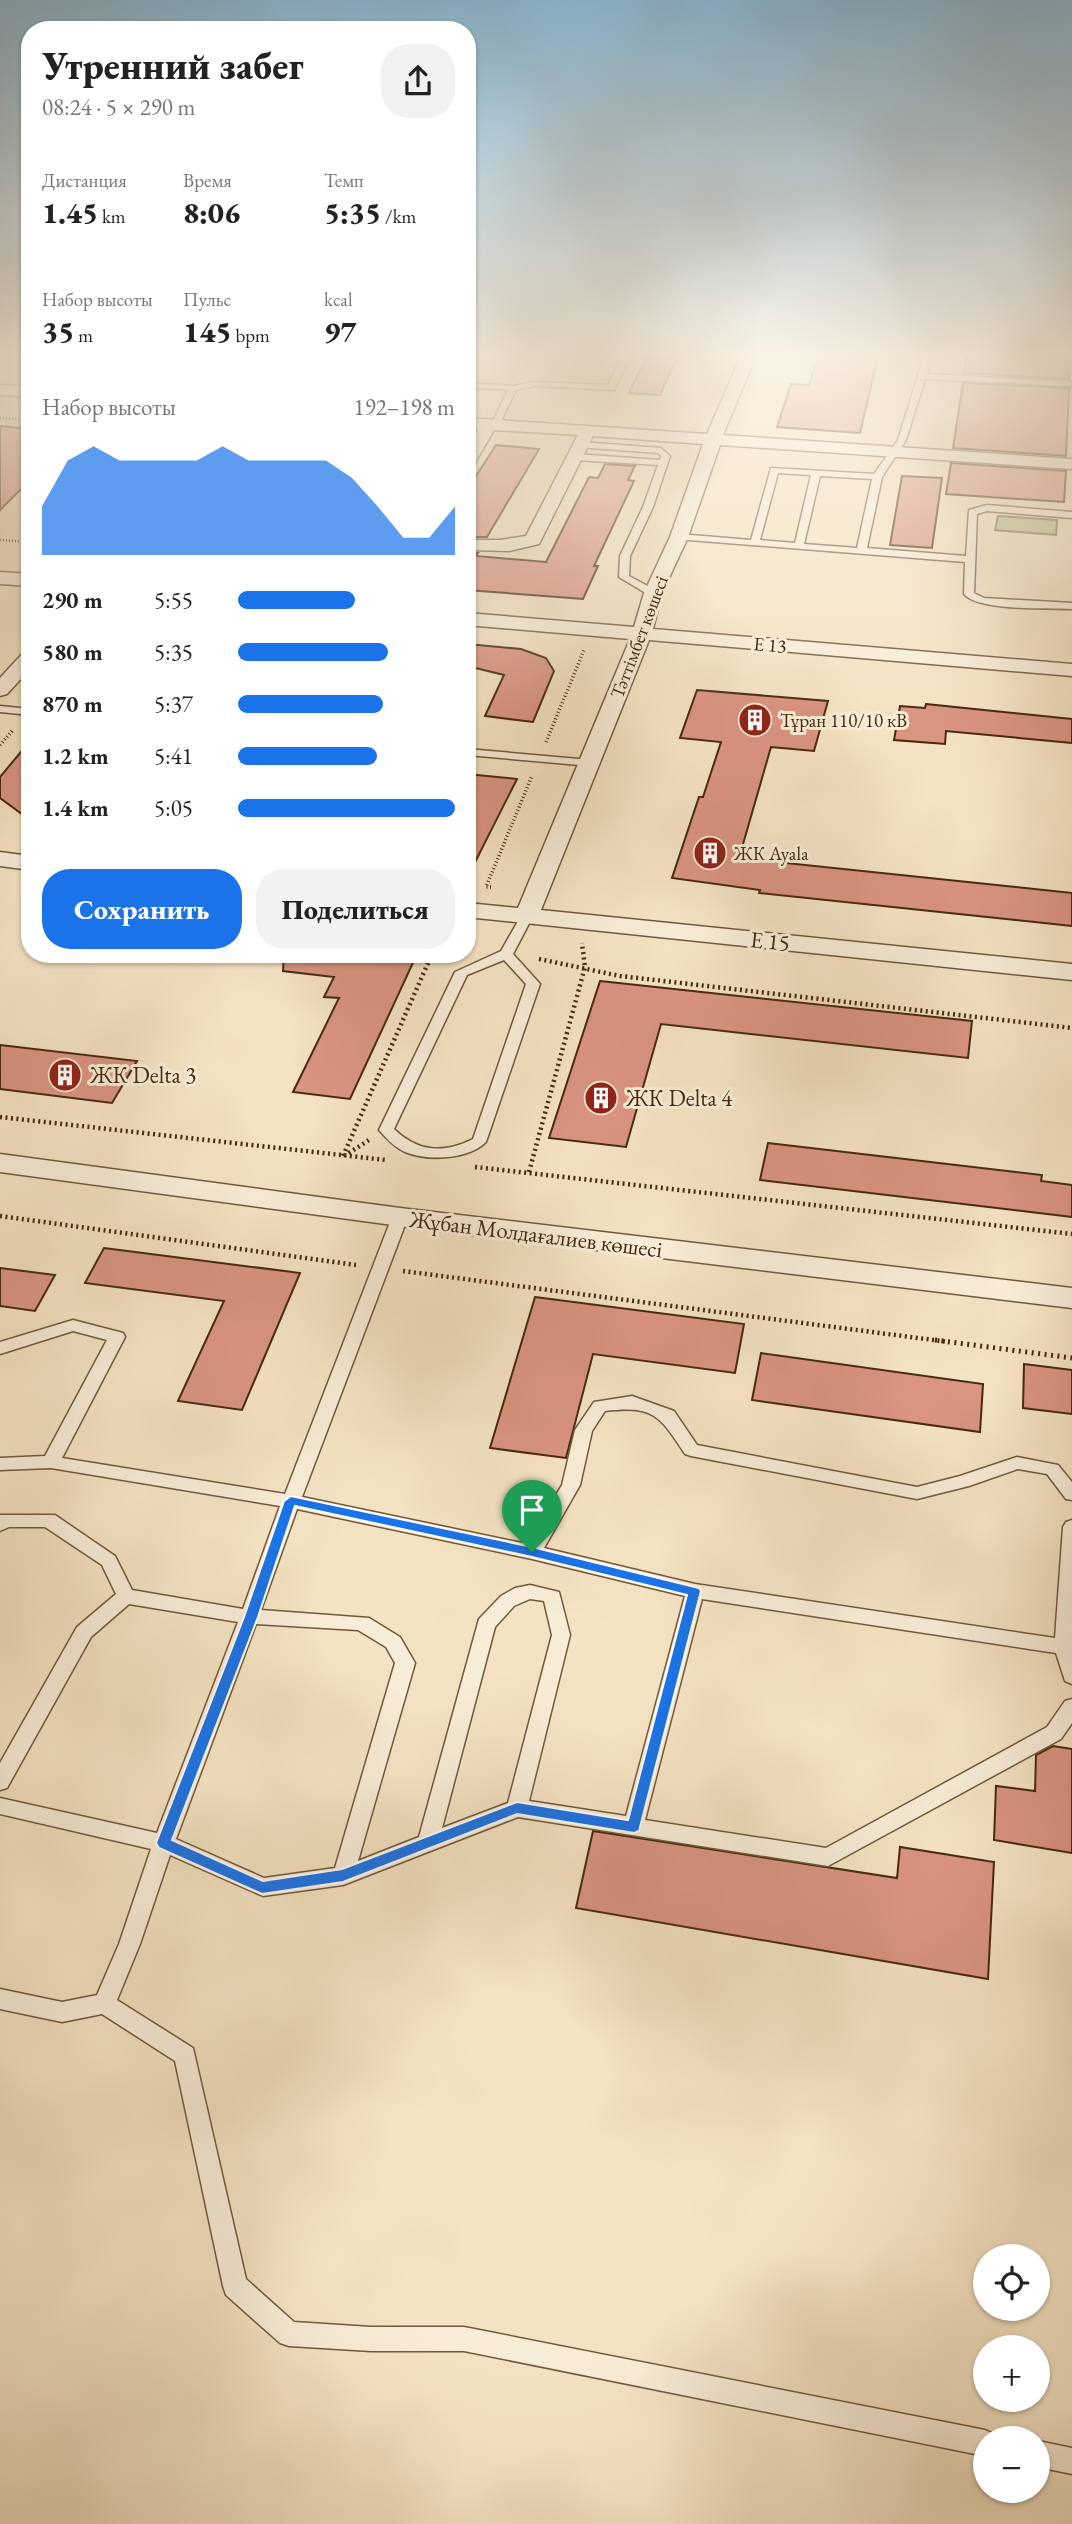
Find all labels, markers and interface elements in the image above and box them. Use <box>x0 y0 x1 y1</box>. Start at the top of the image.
text: Утренний забег <box>42 41 304 90</box>
button: share <box>381 44 455 118</box>
text: 08:24 · 5 × 290 m <box>42 92 195 122</box>
text: Дистанция <box>42 168 127 193</box>
text: Время <box>183 168 232 193</box>
text: Темп <box>324 168 364 193</box>
text: 1.45 <box>42 193 98 232</box>
text: 8:06 <box>183 193 240 232</box>
text: 5:35 <box>324 193 381 232</box>
text: km <box>98 204 126 229</box>
text: /km <box>381 204 416 229</box>
text: Набор высоты <box>42 287 153 312</box>
text: Пульс <box>183 287 231 312</box>
text: kcal <box>324 287 353 312</box>
text: 35 <box>42 312 74 351</box>
text: 145 <box>183 312 232 351</box>
text: 97 <box>324 312 356 351</box>
text: m <box>74 323 93 348</box>
text: bpm <box>232 323 270 348</box>
text: Набор высоты <box>42 392 176 422</box>
text: 192–198 m <box>354 392 455 422</box>
street label: Тәттімбет көшесі <box>604 572 674 702</box>
text: 290 m <box>42 585 103 615</box>
text: 5:55 <box>154 585 193 615</box>
street label: E 13 <box>753 631 787 659</box>
text: 580 m <box>42 637 103 667</box>
text: 5:35 <box>154 637 193 667</box>
text: 870 m <box>42 689 103 719</box>
text: 5:37 <box>154 689 193 719</box>
building icon: Тұран 110/10 кВ <box>736 701 774 739</box>
place label: Тұран 110/10 кВ <box>780 708 907 733</box>
text: 1.2 km <box>42 741 109 771</box>
text: 5:41 <box>154 741 193 771</box>
text: 1.4 km <box>42 793 109 823</box>
text: 5:05 <box>154 793 193 823</box>
building icon: ЖК Ayala <box>691 834 729 872</box>
place label: ЖК Ayala <box>733 841 809 866</box>
button: Сохранить <box>42 869 242 949</box>
button: Поделиться <box>256 869 455 949</box>
street label: E 15 <box>749 924 791 958</box>
building icon: ЖК Delta 3 <box>46 1056 84 1094</box>
place label: ЖК Delta 3 <box>89 1060 196 1090</box>
building icon: ЖК Delta 4 <box>582 1079 620 1117</box>
place label: ЖК Delta 4 <box>625 1083 733 1113</box>
street label: Жұбан Молдағалиев көшесі <box>407 1203 665 1264</box>
pin <box>502 1480 562 1552</box>
icon: arrive <box>513 1491 551 1529</box>
map controls <box>973 2244 1050 2503</box>
button: locate <box>973 2244 1050 2321</box>
button: + <box>973 2335 1050 2412</box>
button: − <box>973 2426 1050 2503</box>

